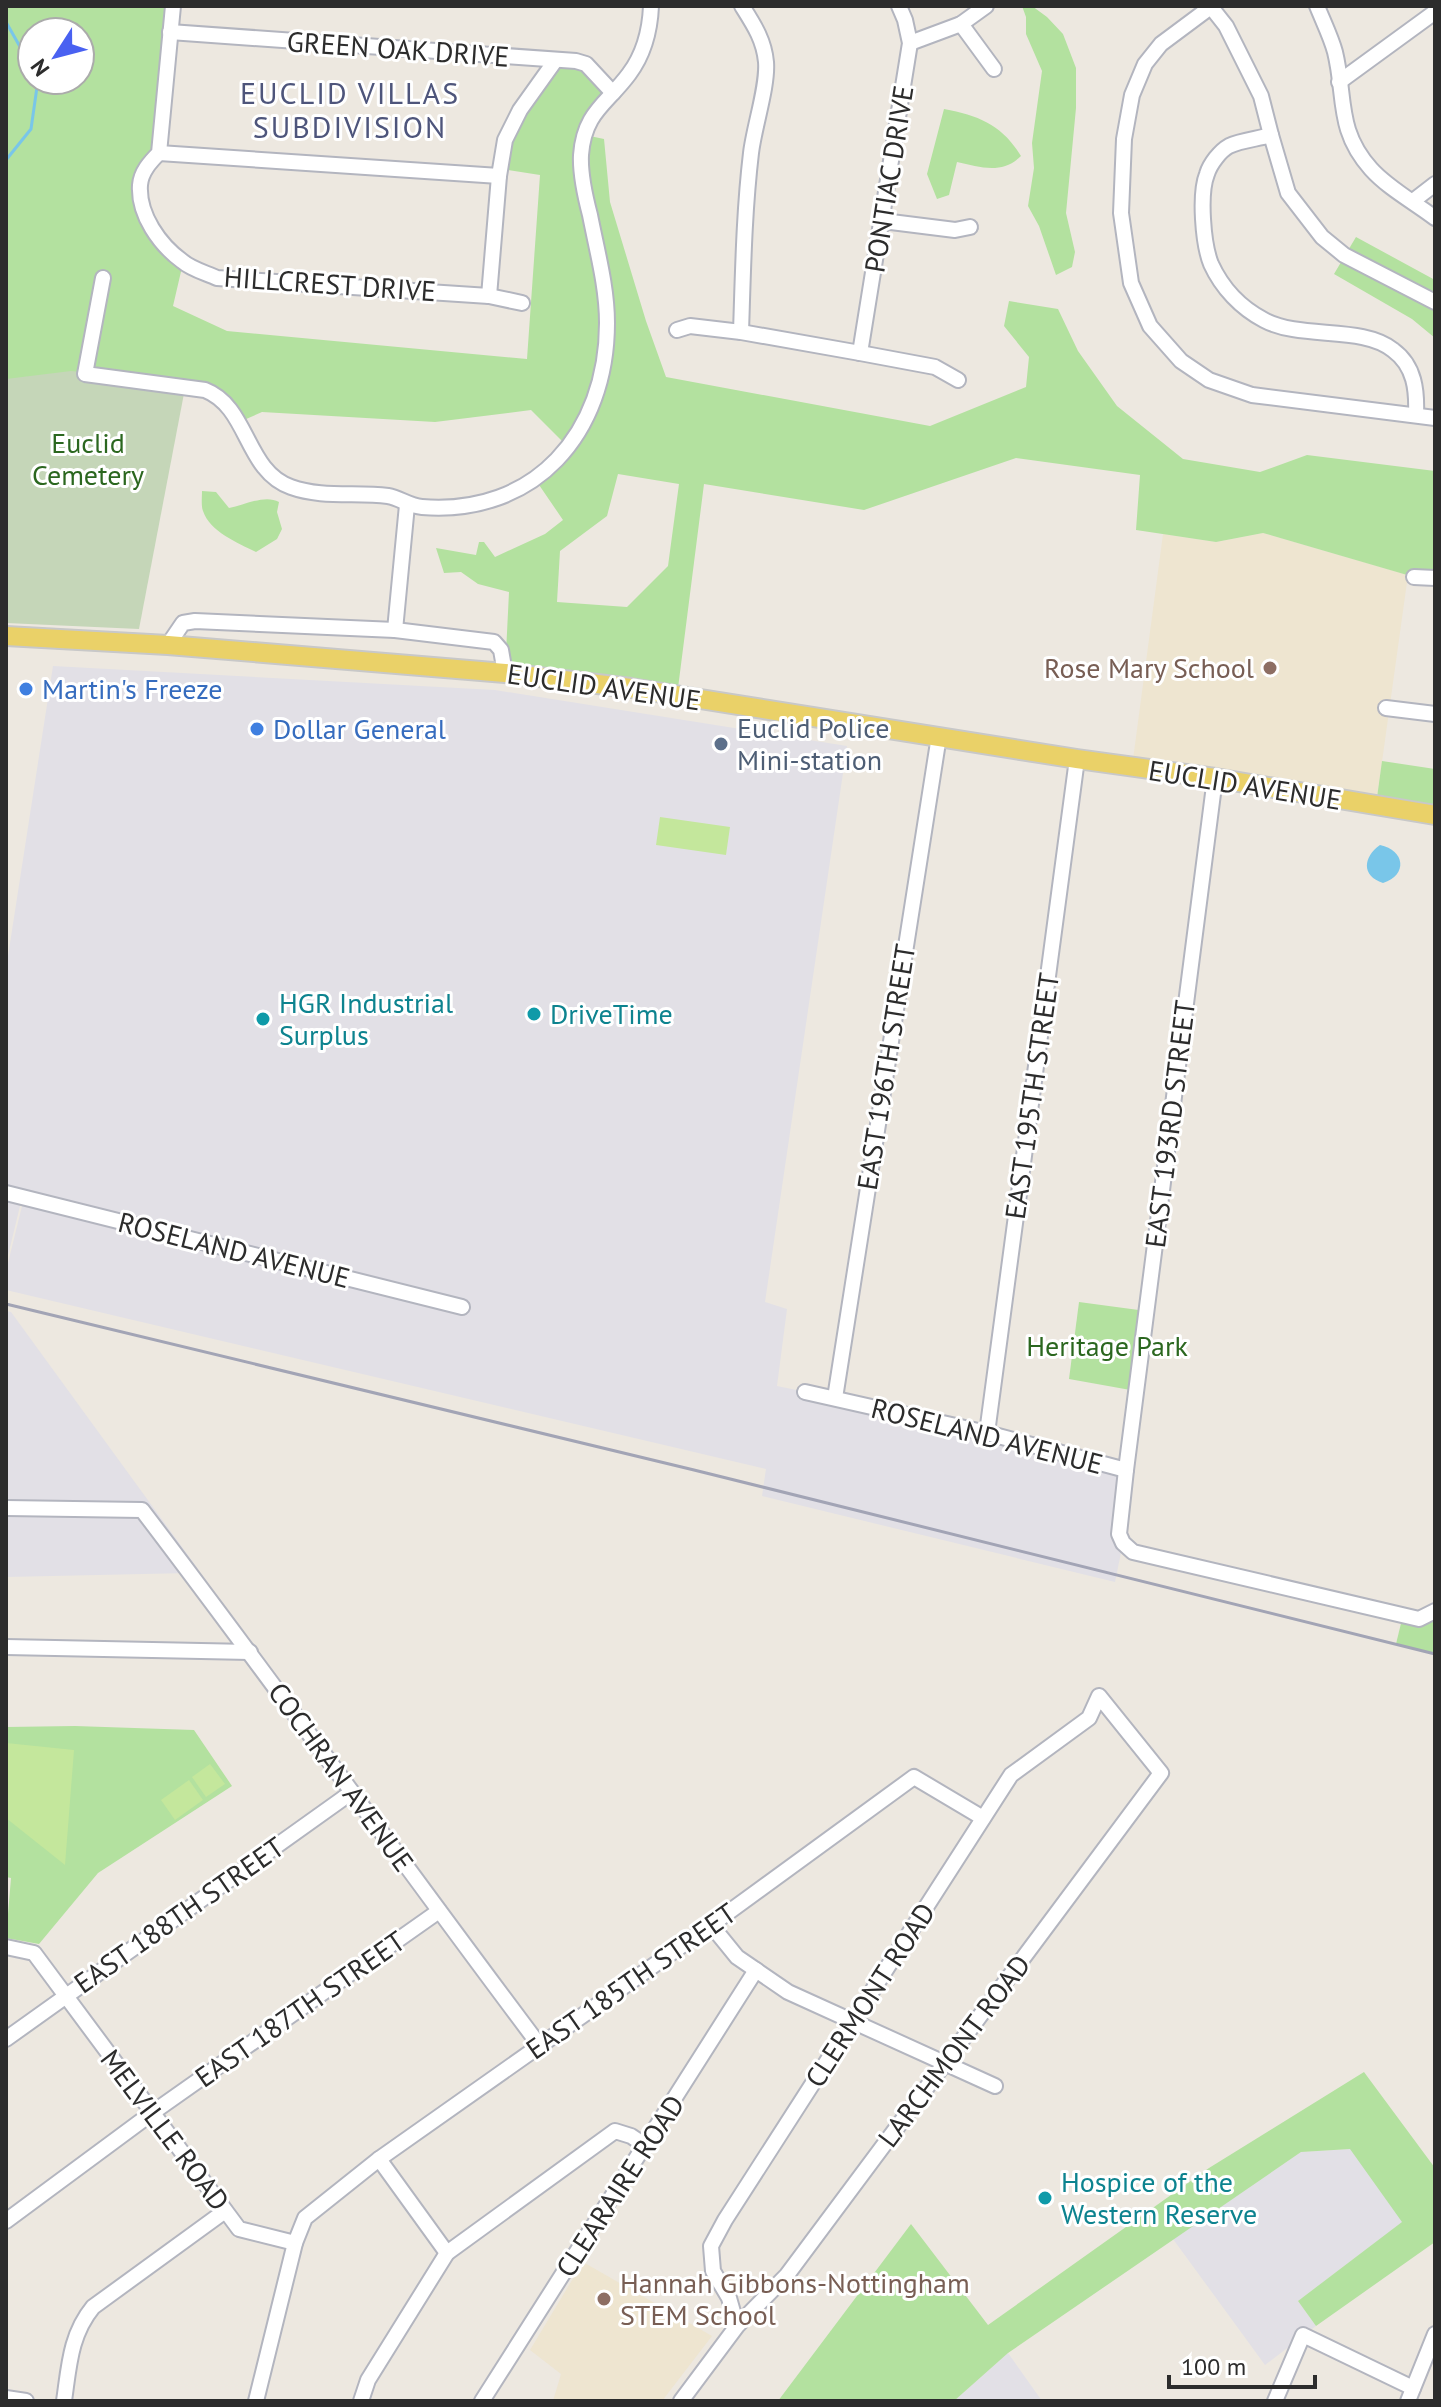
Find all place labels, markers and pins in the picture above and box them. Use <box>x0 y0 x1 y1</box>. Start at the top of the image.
place label: Rose Mary School <box>1044 649 1254 686</box>
marker: Rose Mary School <box>1261 659 1279 677</box>
place label: Martin's Freeze <box>42 670 222 707</box>
marker: Martin's Freeze <box>17 680 35 698</box>
place label: Euclid Police Mini-station <box>737 709 890 778</box>
place label: Dollar General <box>273 710 446 747</box>
marker: Dollar General <box>248 720 266 738</box>
marker: Euclid Police Mini-station <box>712 735 730 753</box>
place label: HGR Industrial Surplus <box>279 984 453 1053</box>
place label: DriveTime <box>550 995 673 1032</box>
marker: DriveTime <box>525 1005 543 1023</box>
marker: HGR Industrial Surplus <box>254 1010 272 1028</box>
place label: Hospice of the Western Reserve <box>1061 2163 1257 2232</box>
marker: Hospice of the Western Reserve <box>1036 2189 1054 2207</box>
place label: Hannah Gibbons-Nottingham STEM School <box>620 2264 970 2333</box>
marker: Hannah Gibbons-Nottingham STEM School <box>595 2290 613 2308</box>

